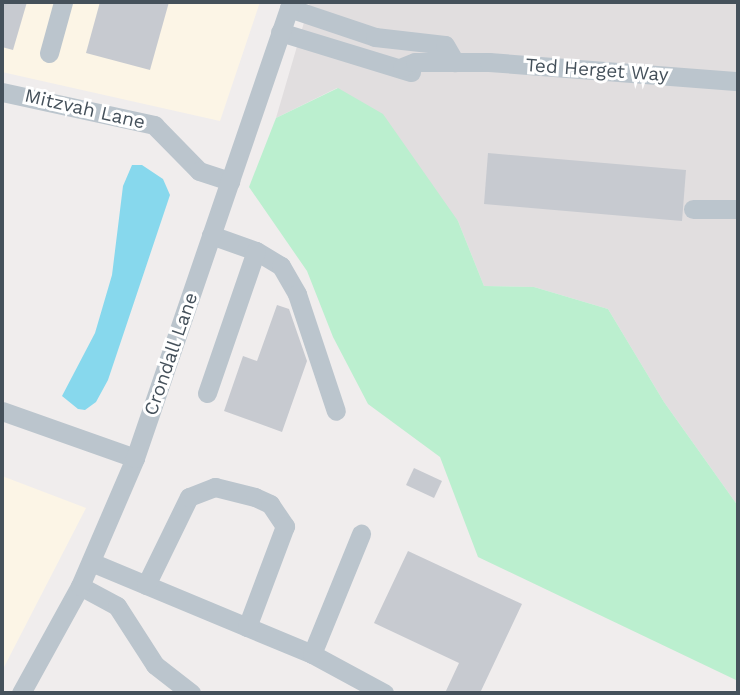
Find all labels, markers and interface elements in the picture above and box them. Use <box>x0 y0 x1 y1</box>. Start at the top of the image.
street label: Ted Herget Way <box>525 54 669 86</box>
street label: Mitzvah Lane <box>23 84 147 134</box>
street label: Crondall Lane <box>139 289 203 419</box>

